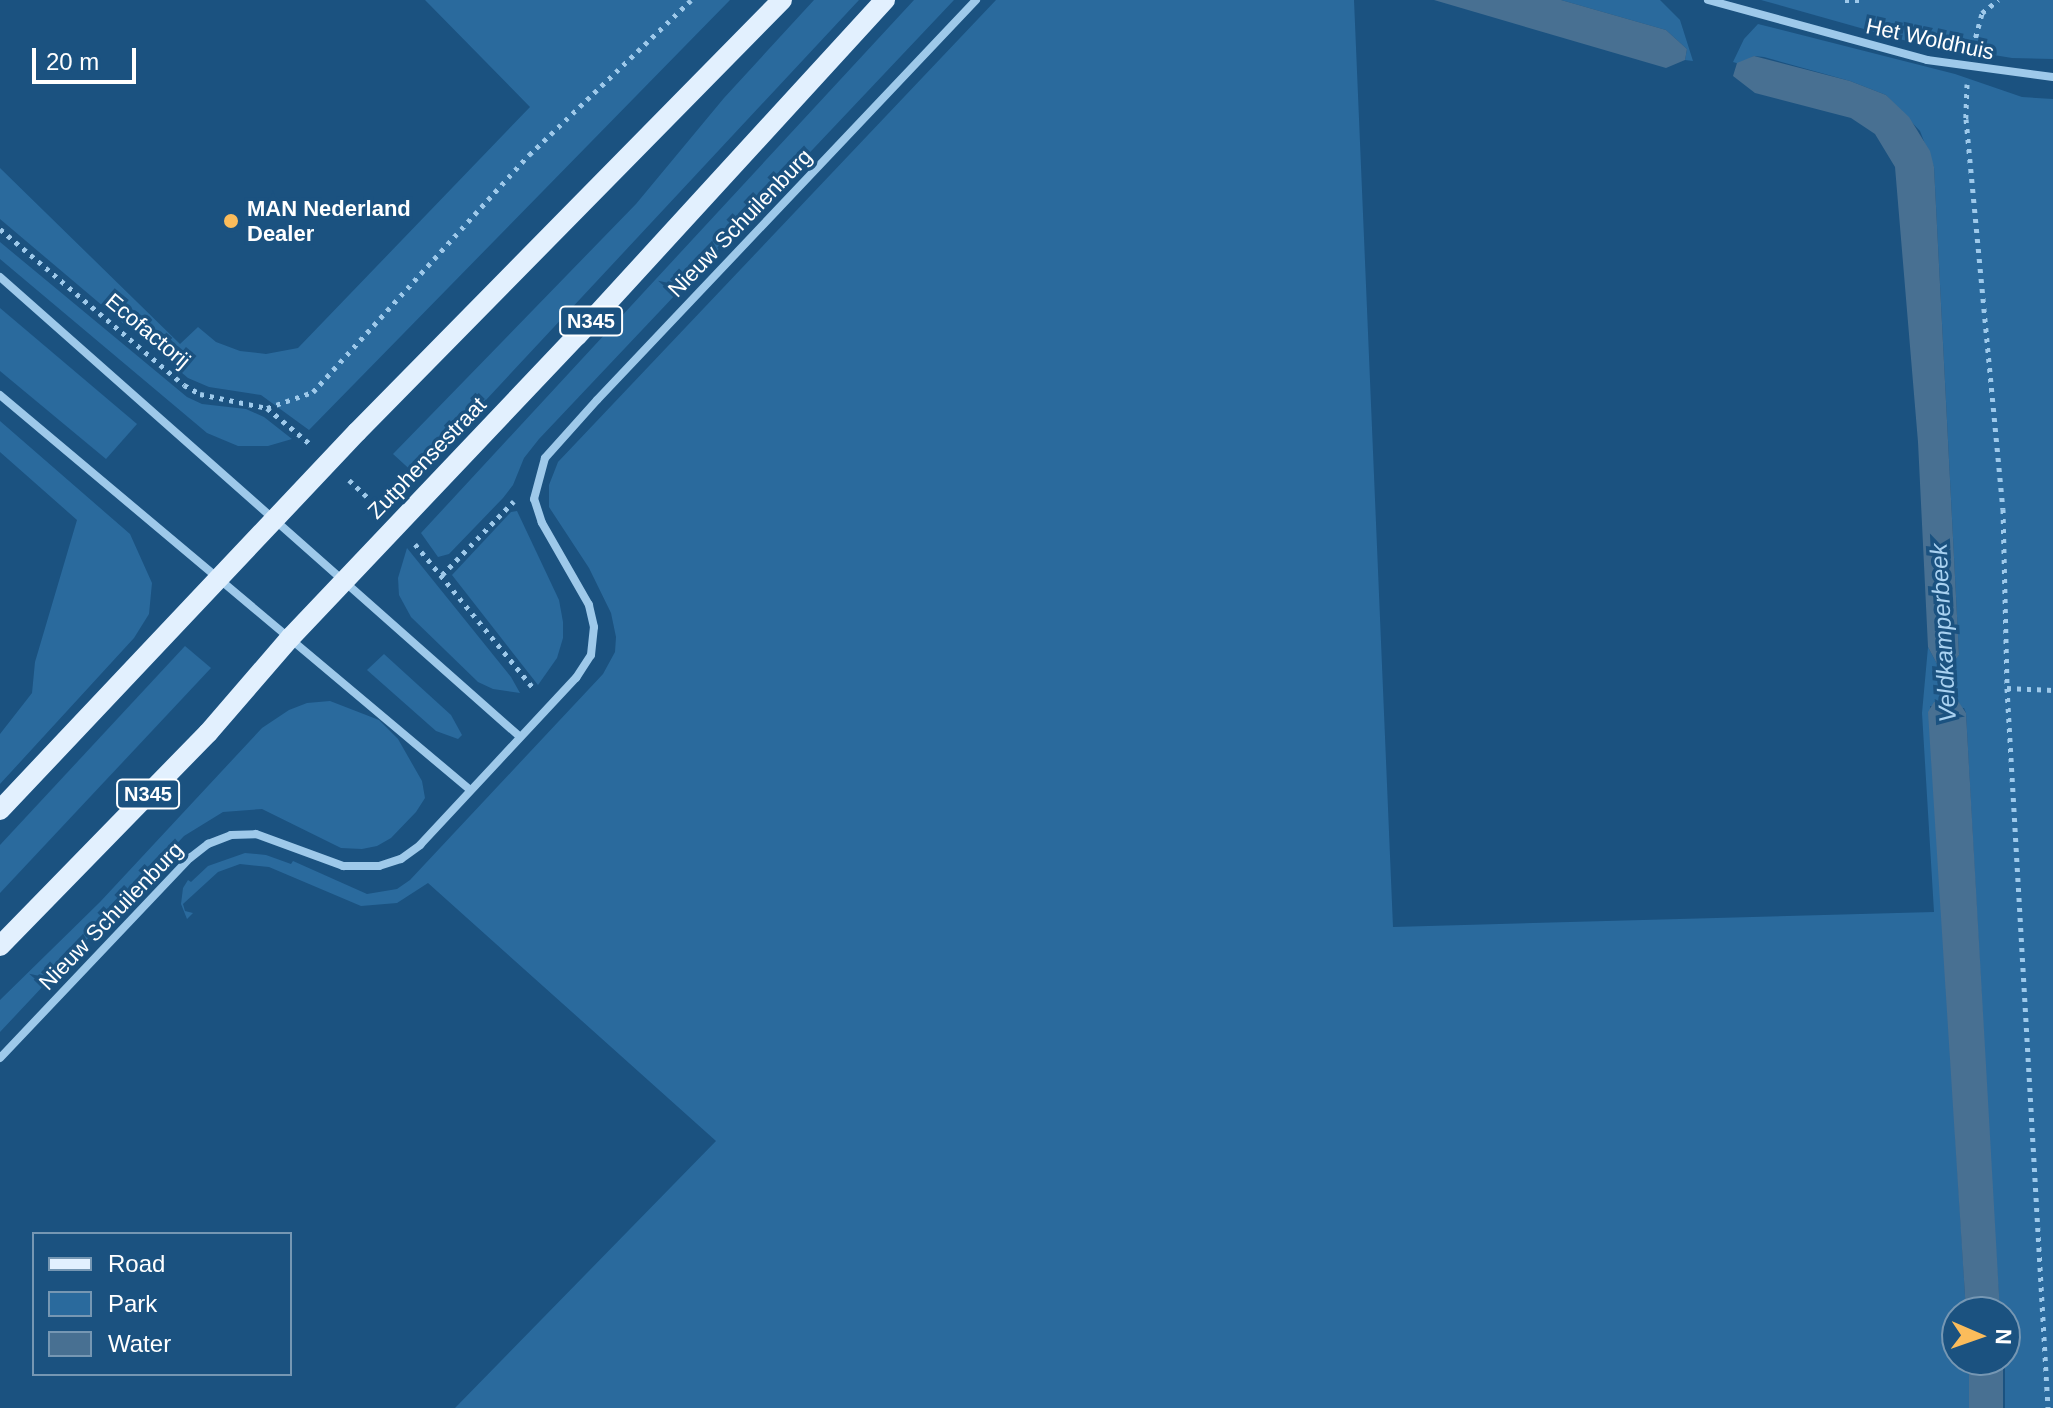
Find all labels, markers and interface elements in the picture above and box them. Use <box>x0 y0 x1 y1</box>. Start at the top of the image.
street label: Het Woldhuis <box>1863 13 1997 65</box>
scale bar <box>36 32 140 82</box>
text: 20 m <box>46 48 99 75</box>
street label: Nieuw Schuilenburg <box>663 143 817 303</box>
place label: MAN Nederland Dealer <box>247 195 411 246</box>
marker: MAN Nederland Dealer <box>222 212 240 230</box>
street label: Ecofactorij <box>100 288 196 374</box>
road number: N345 <box>559 305 623 337</box>
street label: Zutphensestraat <box>362 392 492 524</box>
water label: Veldkamperbeek <box>1924 543 1962 723</box>
road number: N345 <box>116 778 180 810</box>
street label: Nieuw Schuilenburg <box>34 836 188 996</box>
legend <box>32 1232 292 1376</box>
text: Road <box>108 1250 165 1277</box>
text: Park <box>108 1290 157 1317</box>
north arrow <box>1941 1296 2021 1376</box>
text: N <box>1991 1328 2016 1345</box>
text: Water <box>108 1330 171 1357</box>

